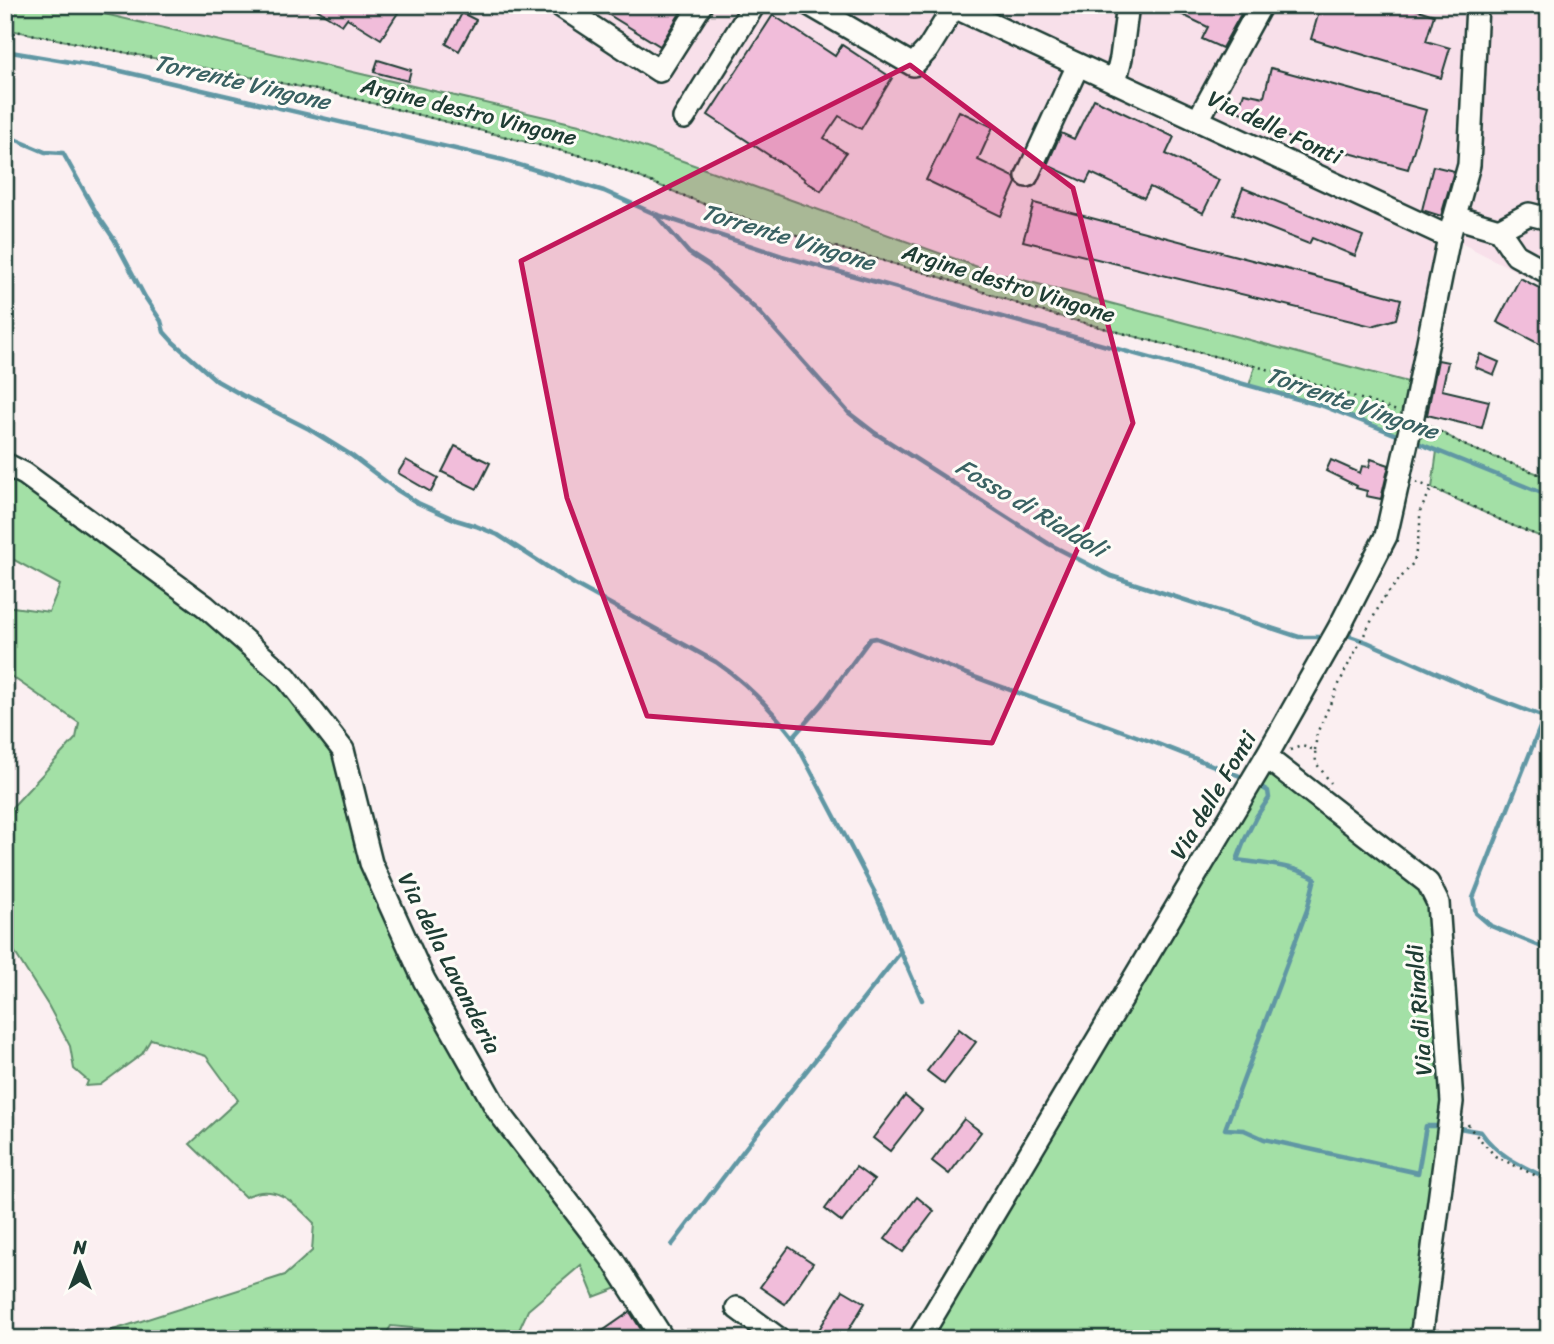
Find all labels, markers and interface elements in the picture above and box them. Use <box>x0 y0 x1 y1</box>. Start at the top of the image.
water label: Torrente Vingone <box>150 41 336 123</box>
street label: Argine destro Vingone <box>356 65 581 158</box>
street label: Via delle Fonti <box>1201 78 1350 177</box>
water label: Torrente Vingone <box>696 191 882 284</box>
street label: Argine destro Vingone <box>896 231 1121 335</box>
water label: Torrente Vingone <box>1260 354 1446 453</box>
water label: Fosso di Rialdoli <box>948 446 1118 572</box>
street label: Via delle Fonti <box>1159 722 1269 868</box>
street label: Via della Lavanderia <box>386 865 513 1062</box>
street label: Via di Rinaldi <box>1394 942 1445 1077</box>
north arrow <box>46 1228 116 1298</box>
text: N <box>72 1231 87 1264</box>

